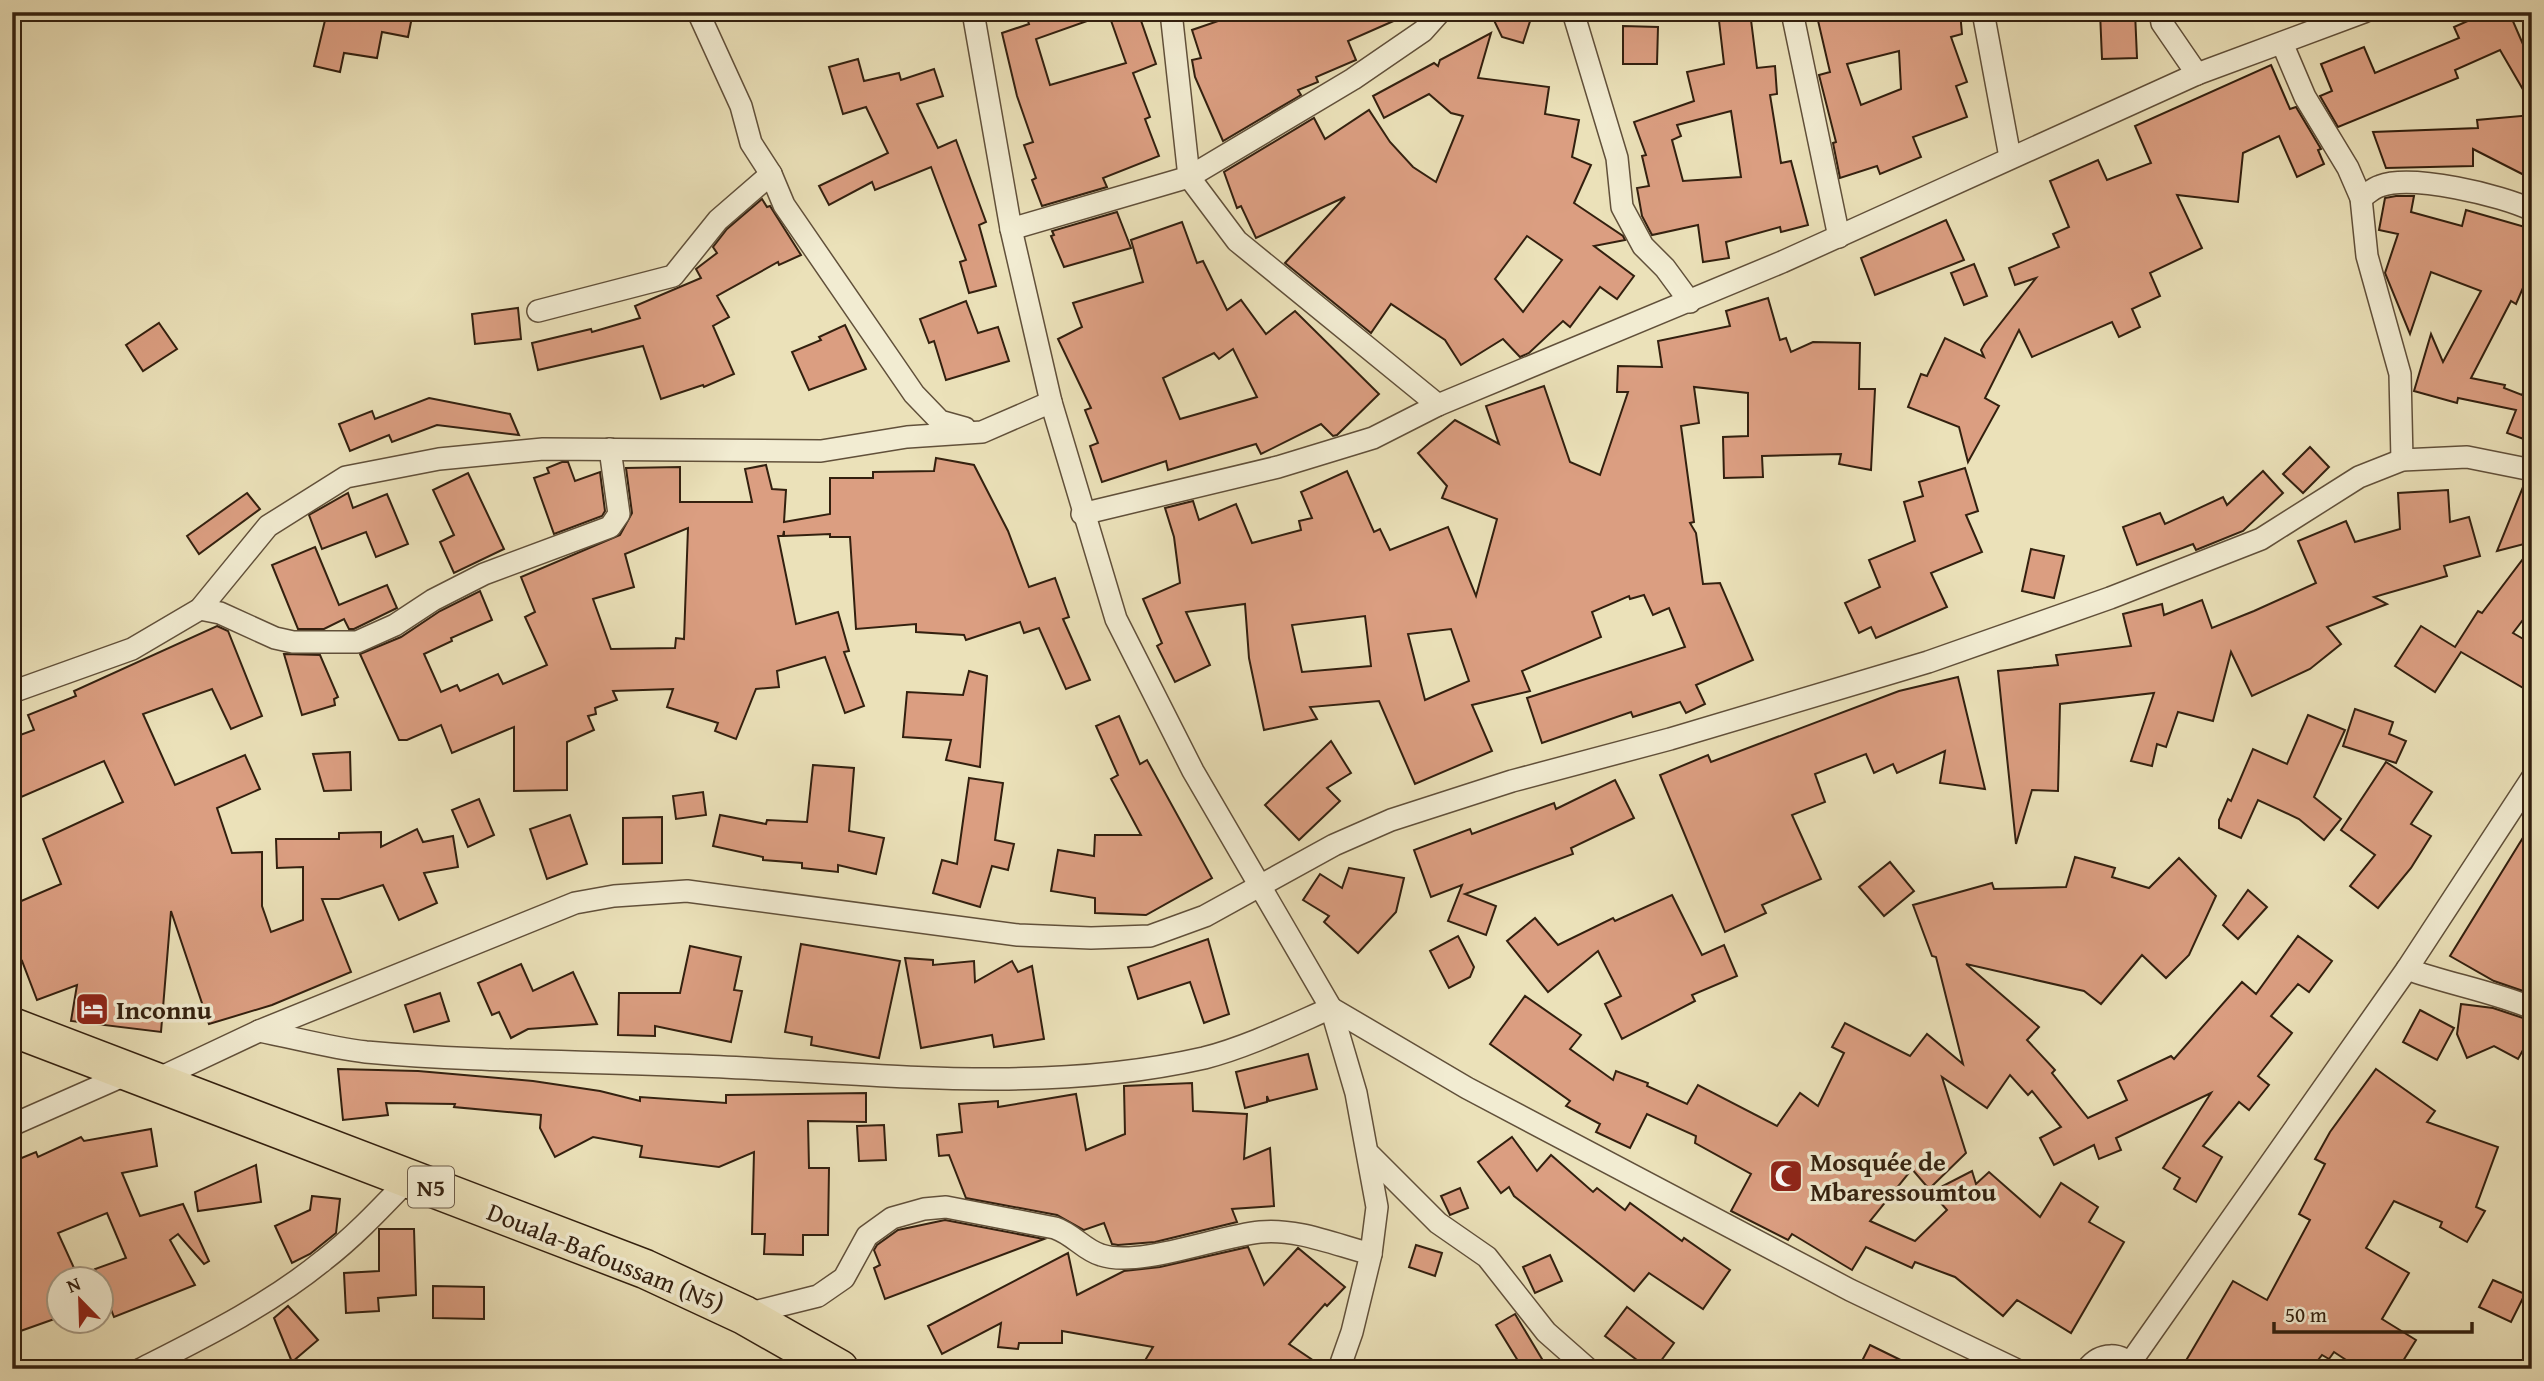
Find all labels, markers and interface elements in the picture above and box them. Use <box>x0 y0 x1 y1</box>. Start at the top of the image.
hotel icon: Inconnu <box>73 990 111 1028</box>
place label: Inconnu <box>116 990 212 1029</box>
place label: Mosquée de Mbaressoumtou <box>1810 1142 1996 1211</box>
mosque icon: Mosquée de Mbaressoumtou <box>1767 1157 1805 1195</box>
road number: N5 <box>408 1167 454 1208</box>
street label: Douala-Bafoussam (N5) <box>482 1192 730 1322</box>
north arrow <box>46 1266 116 1336</box>
text: N <box>62 1269 85 1300</box>
scale bar <box>2274 1290 2472 1334</box>
text: 50 m <box>2285 1299 2327 1330</box>

